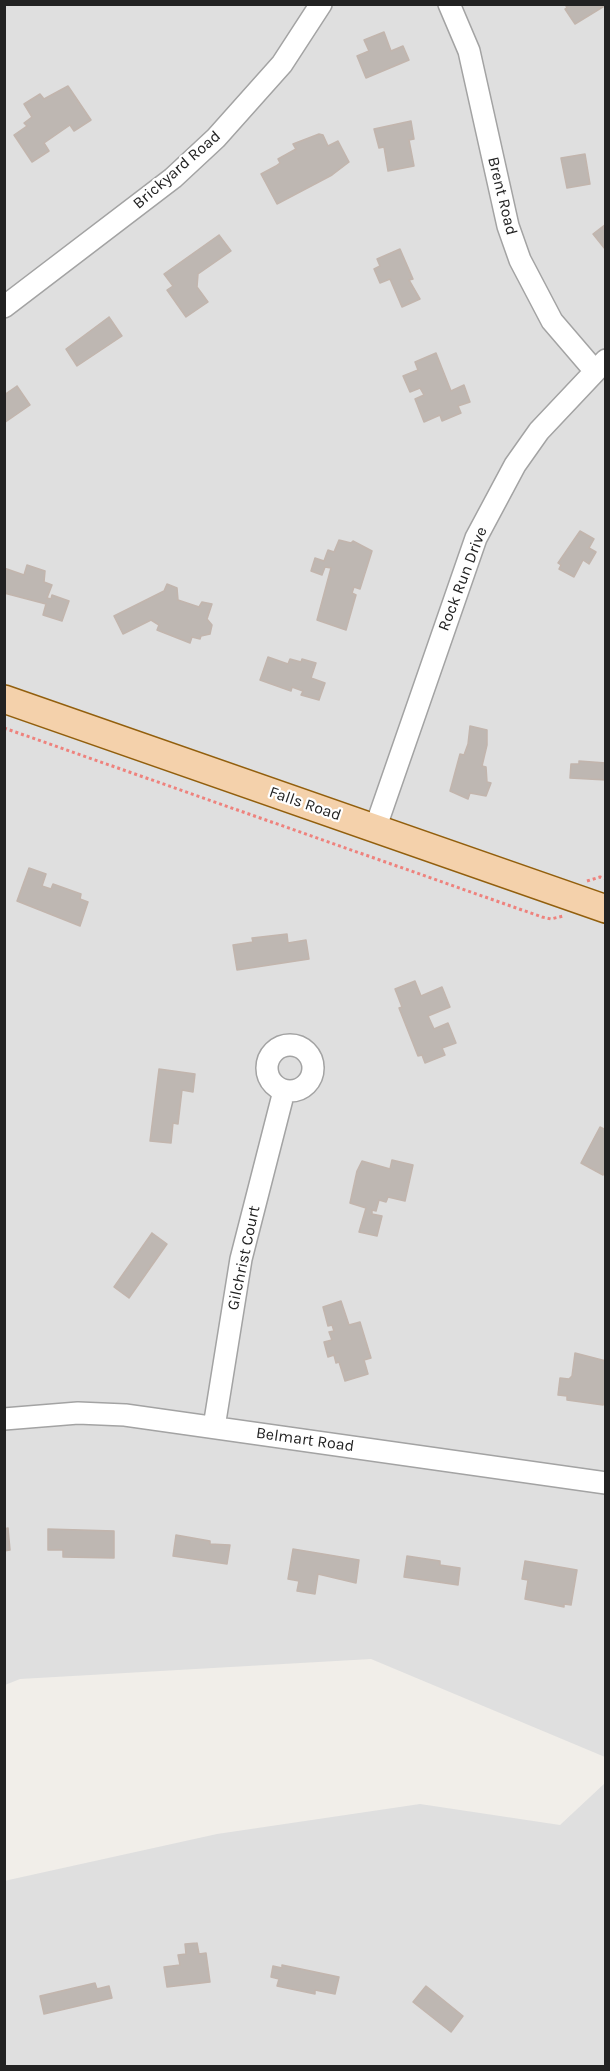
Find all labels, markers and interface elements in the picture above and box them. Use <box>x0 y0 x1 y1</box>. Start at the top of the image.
street label: Brickyard Road <box>129 127 225 213</box>
street label: Brent Road <box>483 155 521 237</box>
street label: Rock Run Drive <box>434 524 492 634</box>
street label: Falls Road <box>267 783 343 825</box>
street label: Gilchrist Court <box>224 1204 264 1312</box>
street label: Belmart Road <box>255 1424 355 1456</box>

